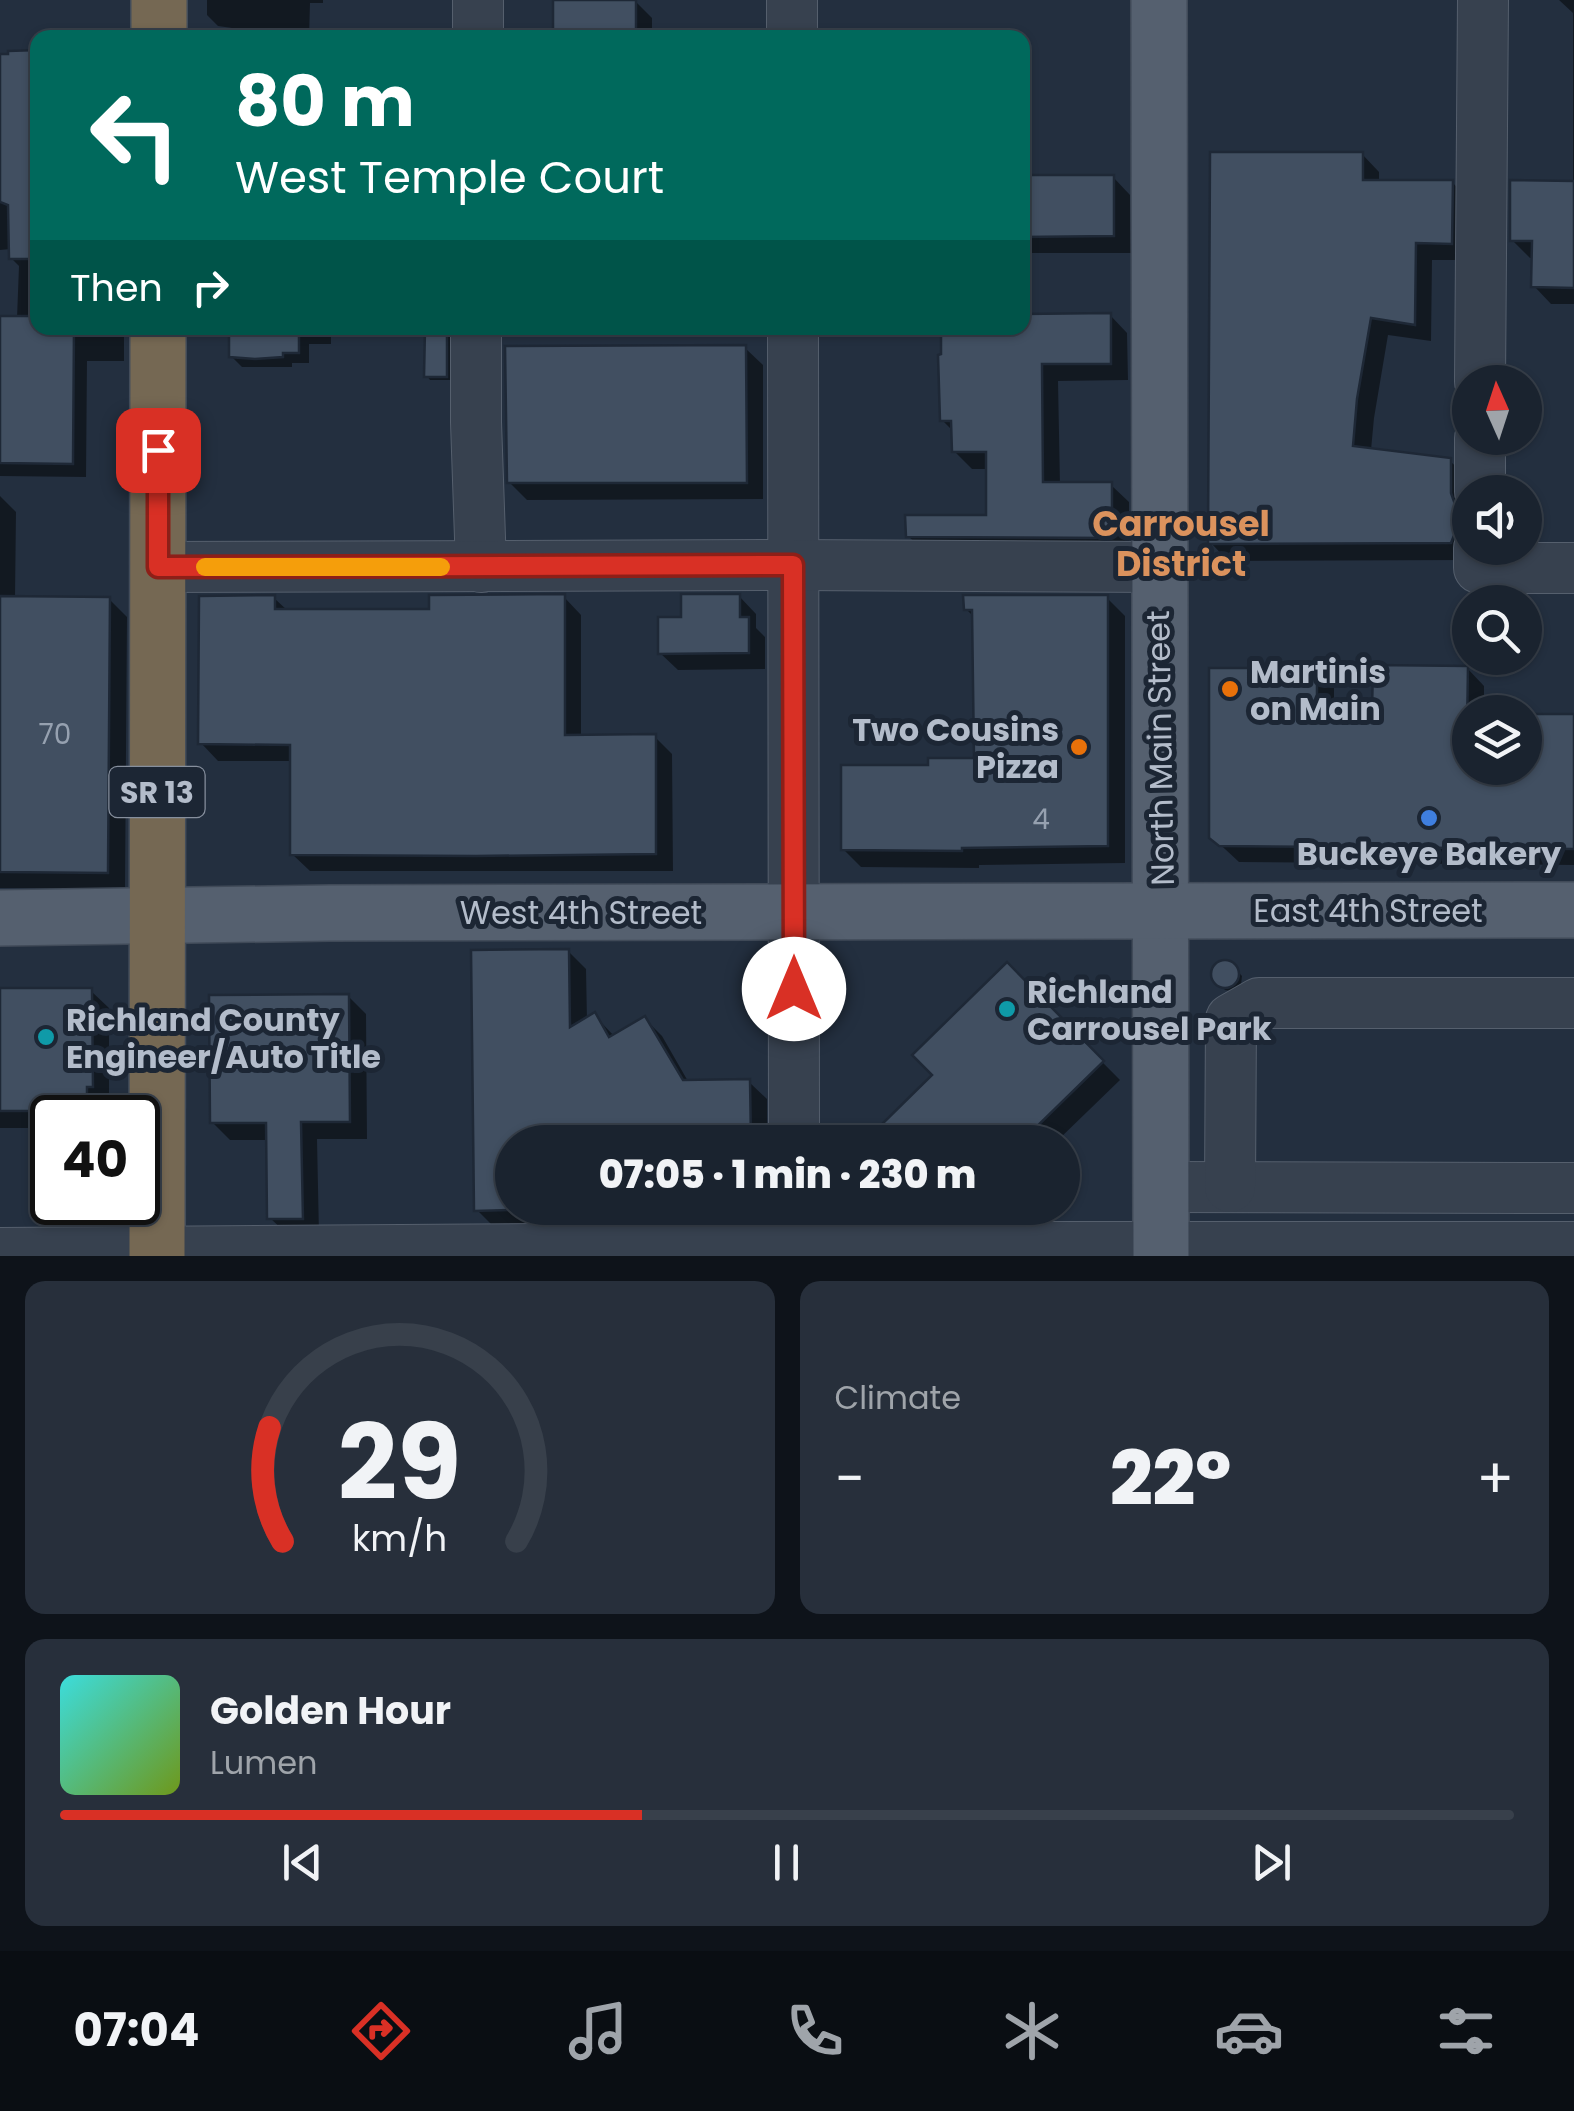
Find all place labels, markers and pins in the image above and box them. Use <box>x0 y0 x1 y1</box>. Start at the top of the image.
pin <box>116 408 201 493</box>
place label: Martinis on Main <box>1250 649 1386 731</box>
marker: Martinis on Main <box>1219 678 1241 700</box>
place label: Two Cousins Pizza <box>852 707 1059 789</box>
marker: Two Cousins Pizza <box>1068 736 1090 758</box>
marker: Buckeye Bakery <box>1418 807 1440 829</box>
place label: Buckeye Bakery <box>1297 831 1562 876</box>
place label: Richland Carrousel Park <box>1027 969 1272 1051</box>
place label: Richland County Engineer/Auto Title <box>66 997 381 1079</box>
marker: Richland Carrousel Park <box>996 998 1018 1020</box>
marker: Richland County Engineer/Auto Title <box>35 1026 57 1048</box>

